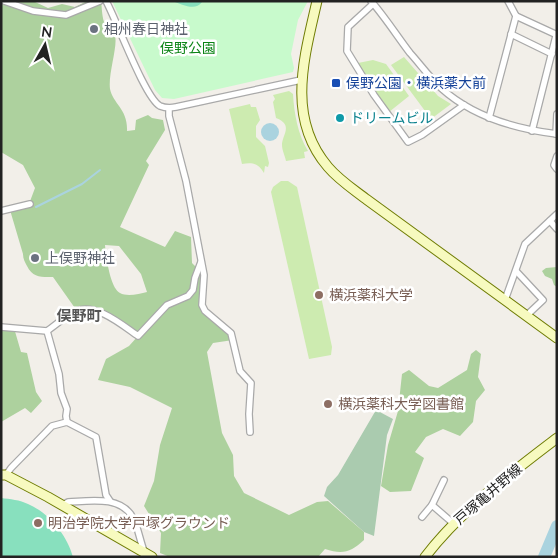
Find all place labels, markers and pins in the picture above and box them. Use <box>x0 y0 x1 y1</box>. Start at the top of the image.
place label: 相州春日神社 <box>104 20 188 37</box>
marker: 相州春日神社 <box>88 23 100 35</box>
place label: 俣野公園・横浜薬大前 <box>346 74 486 91</box>
marker: 俣野公園・横浜薬大前 <box>330 77 342 89</box>
place label: ドリームビル <box>350 109 434 126</box>
marker: ドリームビル <box>334 112 346 124</box>
place label: 上俣野神社 <box>45 249 115 266</box>
marker: 上俣野神社 <box>29 252 41 264</box>
place label: 横浜薬科大学 <box>329 286 413 303</box>
marker: 横浜薬科大学 <box>313 289 325 301</box>
place label: 横浜薬科大学図書館 <box>338 395 464 412</box>
marker: 横浜薬科大学図書館 <box>322 398 334 410</box>
place label: 明治学院大学戸塚グラウンド <box>48 514 230 531</box>
marker: 明治学院大学戸塚グラウンド <box>32 517 44 529</box>

